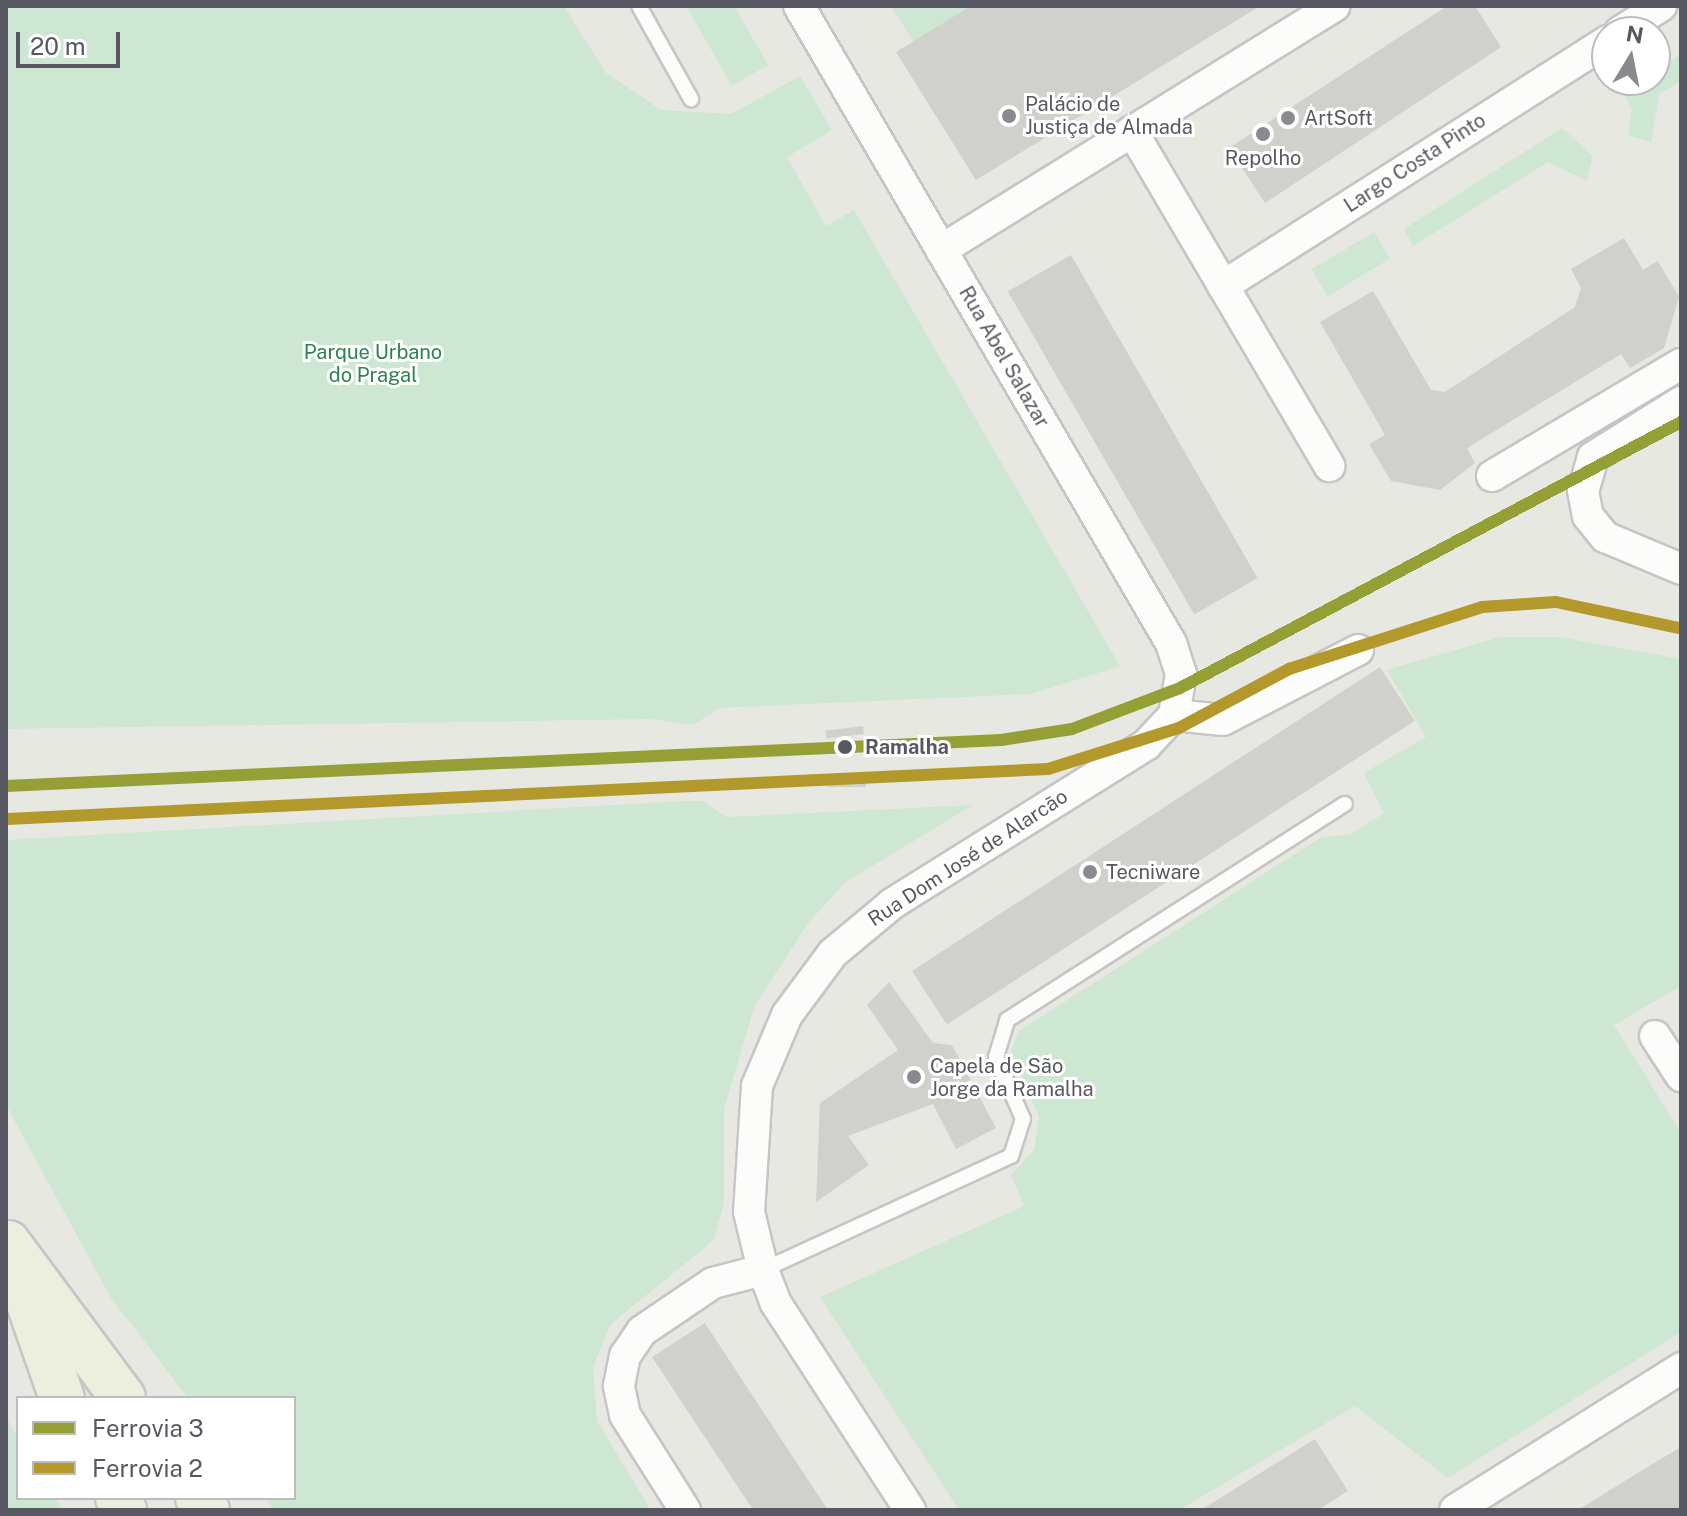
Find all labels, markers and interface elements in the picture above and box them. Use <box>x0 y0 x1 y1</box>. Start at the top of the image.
scale bar <box>20 16 124 66</box>
north arrow <box>1591 16 1671 96</box>
text: N <box>1624 20 1646 49</box>
text: 20 m <box>30 32 86 60</box>
place label: Palácio de Justiça de Almada <box>1025 92 1193 139</box>
place label: ArtSoft <box>1304 106 1373 130</box>
marker: Palácio de Justiça de Almada <box>1000 107 1018 125</box>
street label: Largo Costa Pinto <box>1340 108 1490 218</box>
marker: ArtSoft <box>1279 109 1297 127</box>
marker: Repolho <box>1254 125 1272 143</box>
place label: Repolho <box>1225 146 1301 170</box>
street label: Rua Abel Salazar <box>954 282 1054 432</box>
park label: Parque Urbano do Pragal <box>304 341 442 388</box>
marker: Ramalha <box>832 734 858 760</box>
place label: Ramalha <box>865 735 949 759</box>
street label: Rua Dom José de Alarcão <box>863 784 1073 932</box>
place label: Tecniware <box>1106 860 1200 884</box>
marker: Tecniware <box>1081 863 1099 881</box>
place label: Capela de São Jorge da Ramalha <box>930 1054 1094 1101</box>
marker: Capela de São Jorge da Ramalha <box>905 1068 923 1086</box>
legend <box>16 1396 296 1500</box>
text: Ferrovia 3 <box>92 1414 204 1442</box>
text: Ferrovia 2 <box>92 1454 203 1482</box>

